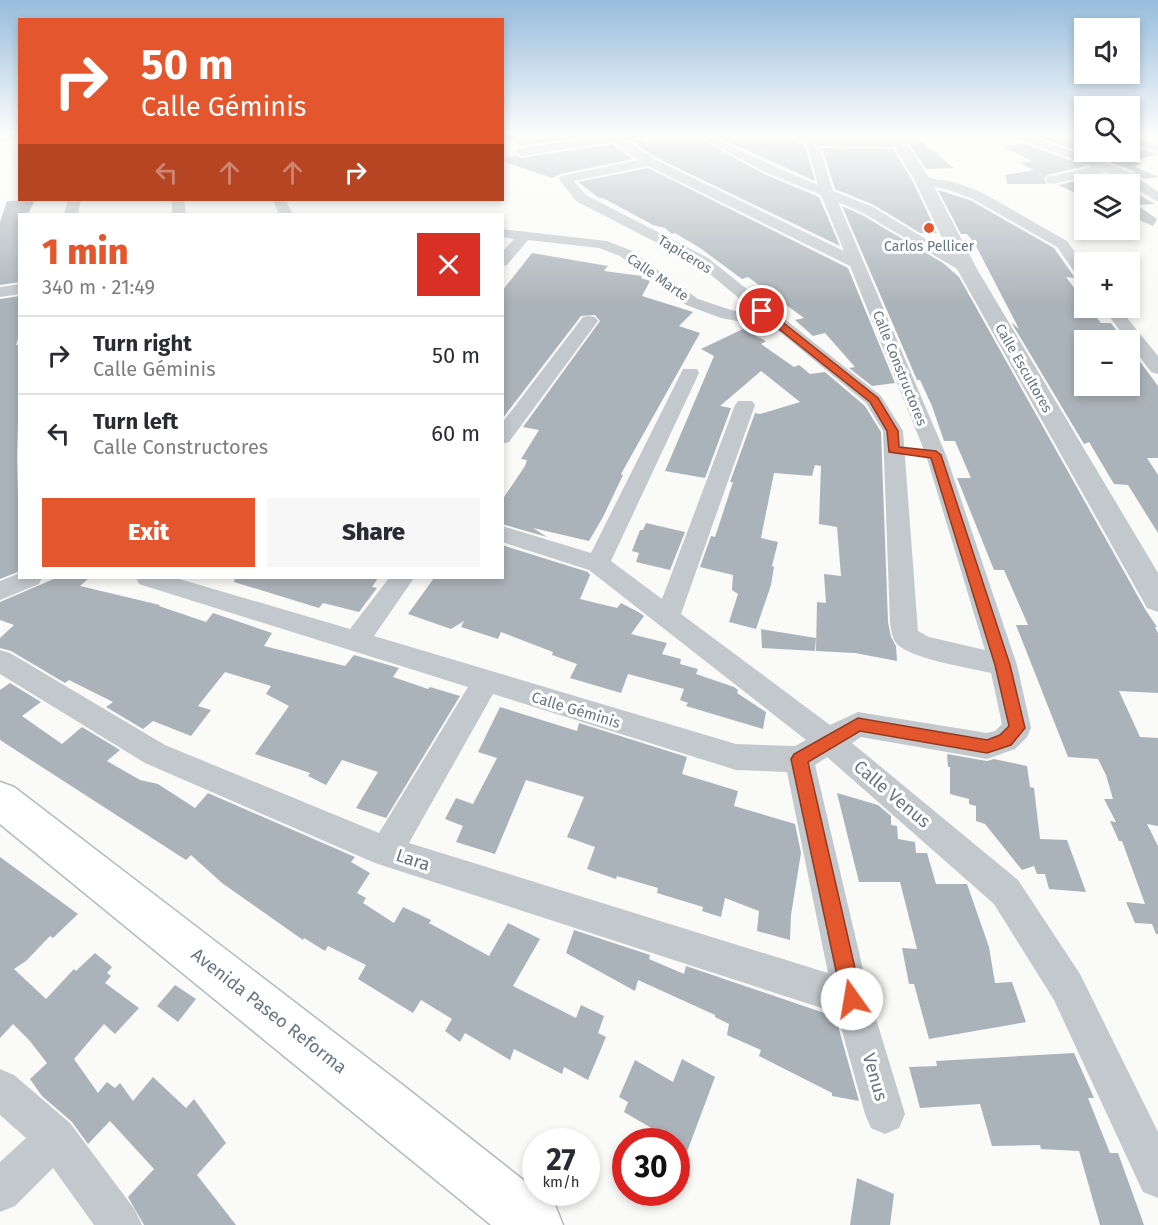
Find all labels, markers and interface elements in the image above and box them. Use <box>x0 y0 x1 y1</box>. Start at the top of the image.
map controls <box>1074 18 1140 396</box>
button: sound <box>1074 18 1140 84</box>
text: 50 m <box>141 40 234 90</box>
icon: right <box>42 42 120 120</box>
text: Calle Géminis <box>141 91 306 123</box>
button: search <box>1074 96 1140 162</box>
icon: left <box>150 156 183 189</box>
icon: ahead <box>213 156 246 189</box>
icon: ahead <box>276 156 309 189</box>
icon: right <box>339 156 372 189</box>
button: layers <box>1074 174 1140 240</box>
marker: Carlos Pellicer <box>922 221 936 235</box>
text: 1 min <box>42 230 128 274</box>
street label: Tapiceros <box>655 232 715 277</box>
button: close <box>417 233 480 296</box>
place label: Carlos Pellicer <box>884 238 975 255</box>
street label: Calle Marte <box>624 250 692 305</box>
button: + <box>1074 252 1140 318</box>
text: 340 m · 21:49 <box>42 275 155 299</box>
pin <box>736 285 787 336</box>
icon: arrive <box>745 294 778 327</box>
street label: Calle Constructores <box>869 308 931 429</box>
street label: Calle Escultores <box>991 321 1056 416</box>
text: Turn right <box>93 330 192 357</box>
button: − <box>1074 330 1140 396</box>
icon: right <box>42 339 75 372</box>
text: 50 m <box>432 342 480 369</box>
text: Calle Géminis <box>93 357 216 381</box>
text: Turn left <box>93 408 178 435</box>
icon: left <box>42 417 75 450</box>
text: 60 m <box>431 420 480 447</box>
text: Calle Constructores <box>93 435 268 459</box>
button: Exit <box>42 498 255 567</box>
button: Share <box>267 498 480 567</box>
street label: Calle Géminis <box>529 688 623 732</box>
street label: Calle Venus <box>849 756 935 832</box>
street label: Lara <box>393 844 433 876</box>
street label: Avenida Paseo Reforma <box>187 943 351 1079</box>
position arrow <box>820 967 884 1031</box>
street label: Venus <box>858 1051 892 1103</box>
speed limit sign: 30 <box>612 1128 690 1206</box>
text: 27 <box>546 1142 576 1178</box>
text: km/h <box>542 1173 580 1191</box>

